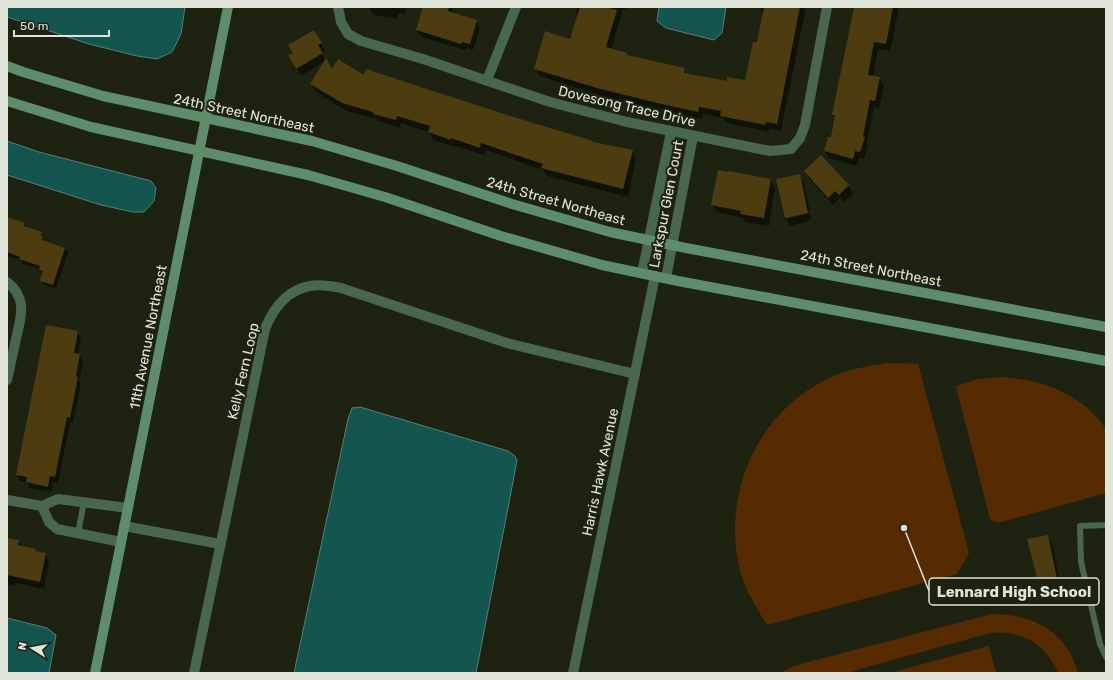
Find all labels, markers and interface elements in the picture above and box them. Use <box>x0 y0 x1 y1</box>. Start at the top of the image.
scale bar <box>14 12 109 38</box>
text: 50 m <box>20 19 48 33</box>
street label: Dovesong Trace Drive <box>557 82 697 131</box>
street label: 24th Street Northeast <box>172 90 316 137</box>
street label: Larkspur Glen Court <box>646 138 687 269</box>
street label: 24th Street Northeast <box>485 174 628 230</box>
street label: 24th Street Northeast <box>799 246 943 291</box>
street label: 11th Avenue Northeast <box>126 263 171 411</box>
street label: Kelly Fern Loop <box>224 321 263 421</box>
street label: Harris Hawk Avenue <box>579 406 622 538</box>
callout: Lennard High School <box>929 578 1099 605</box>
text: Lennard High School <box>937 583 1091 601</box>
north arrow <box>12 628 52 668</box>
text: N <box>16 641 30 651</box>

